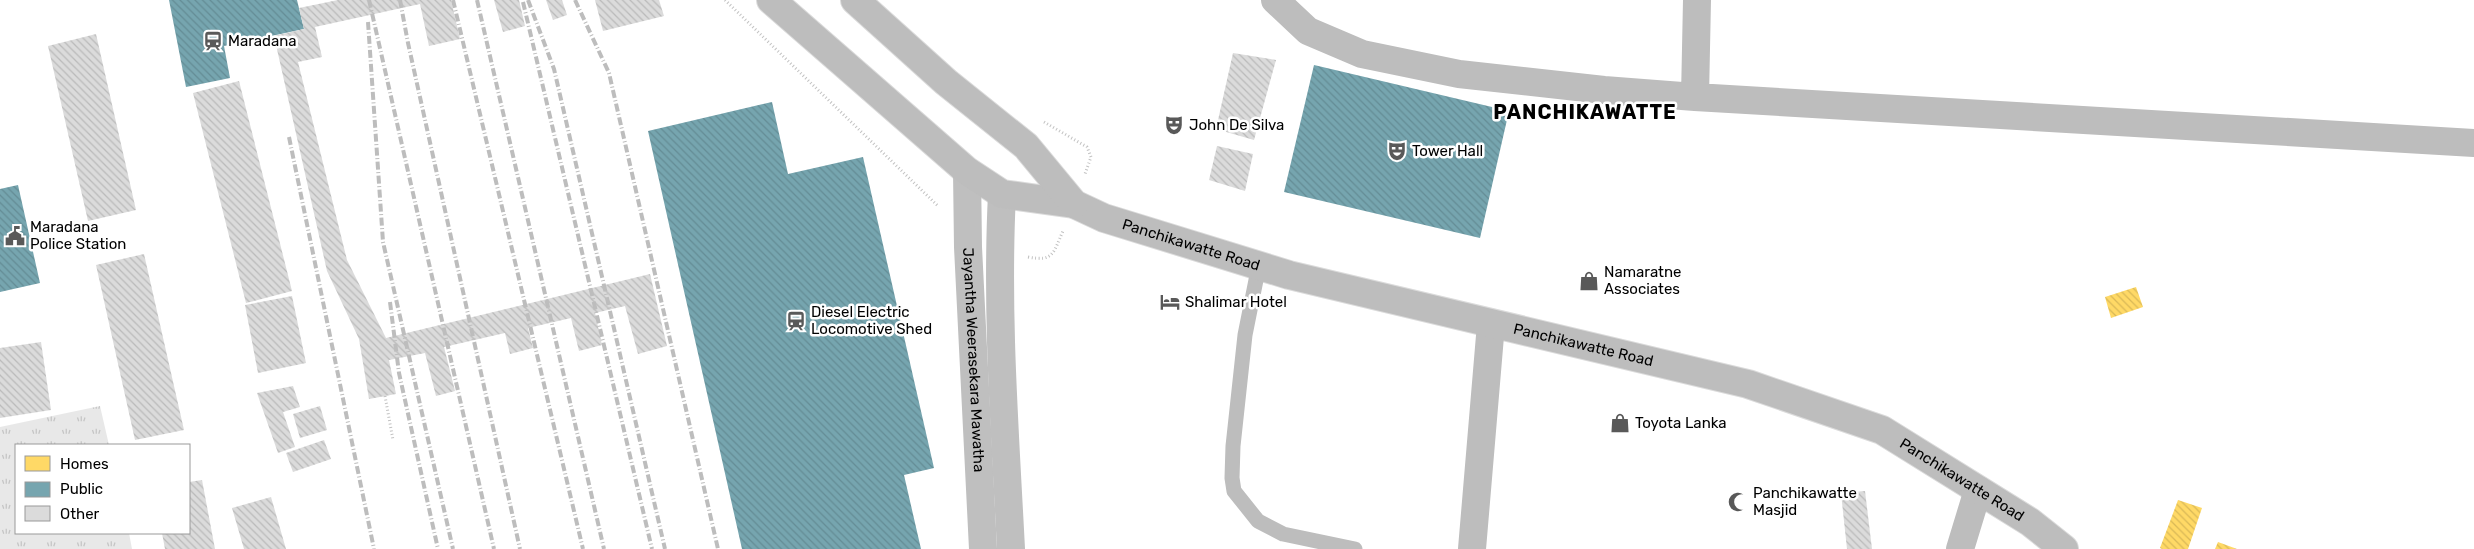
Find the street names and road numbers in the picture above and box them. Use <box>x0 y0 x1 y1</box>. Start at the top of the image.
street label: Panchikawatte Road <box>1120 215 1262 275</box>
street label: Jayantha Weerasekara Mawatha <box>959 247 988 473</box>
street label: Panchikawatte Road <box>1512 320 1655 370</box>
street label: Panchikawatte Road <box>1896 434 2028 525</box>

